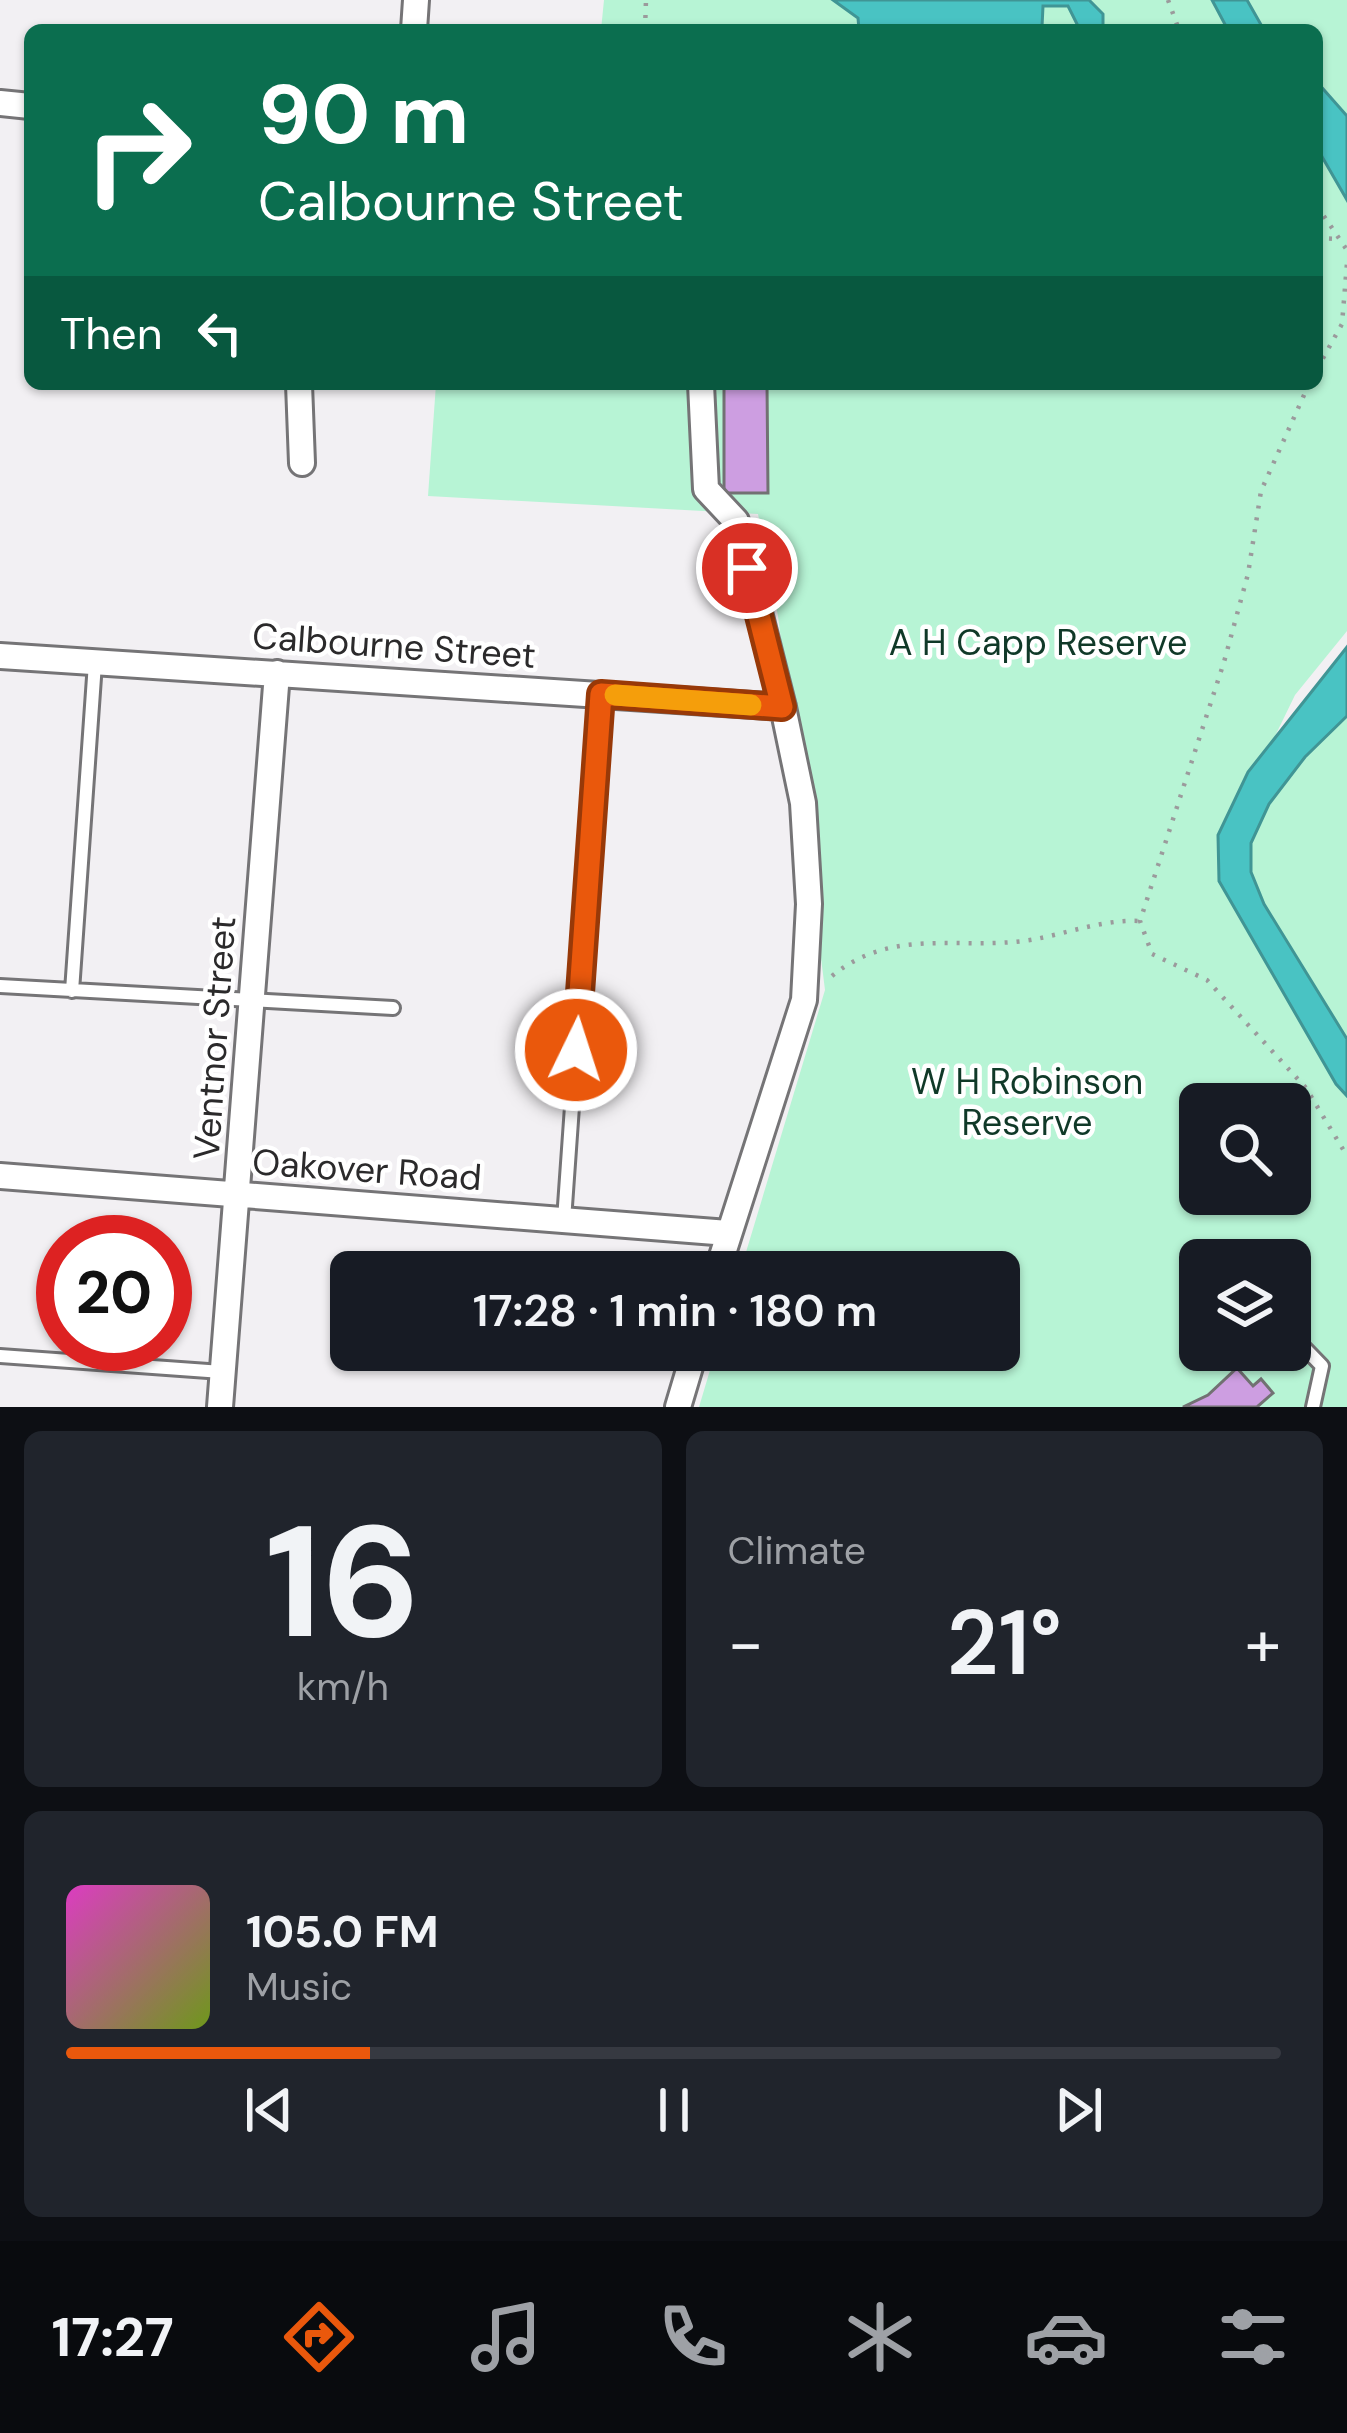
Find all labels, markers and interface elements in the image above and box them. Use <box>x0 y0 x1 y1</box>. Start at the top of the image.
text: 90 m <box>258 60 469 169</box>
icon: right <box>60 72 216 228</box>
text: Calbourne Street <box>258 166 684 237</box>
icon: left <box>187 300 253 366</box>
text: Then <box>60 304 163 363</box>
pin <box>696 517 798 619</box>
icon: arrive <box>714 535 780 601</box>
street label: Calbourne Street <box>251 612 537 679</box>
park label: A H Capp Reserve <box>889 619 1187 666</box>
street label: Ventnor Street <box>183 915 246 1161</box>
position arrow <box>513 987 639 1113</box>
park label: W H Robinson Reserve <box>911 1058 1143 1146</box>
map controls <box>1179 1083 1311 1371</box>
button: search <box>1179 1083 1311 1215</box>
street label: Oakover Road <box>251 1138 483 1201</box>
speed limit sign: 20 <box>36 1215 192 1371</box>
button: layers <box>1179 1239 1311 1371</box>
text: 17:28 · 1 min · 180 m <box>473 1281 877 1340</box>
text: 16 <box>265 1481 421 1684</box>
text: Climate <box>728 1525 866 1576</box>
text: 21° <box>947 1585 1062 1702</box>
text: − <box>728 1601 764 1686</box>
text: + <box>1245 1601 1281 1686</box>
text: km/h <box>297 1661 389 1712</box>
text: 105.0 FM <box>246 1902 439 1961</box>
text: Music <box>246 1961 352 2012</box>
icon: previous <box>236 2077 302 2143</box>
icon: pause <box>641 2077 707 2143</box>
icon: next <box>1046 2077 1112 2143</box>
icon: directions <box>277 2295 361 2379</box>
icon: music <box>464 2295 548 2379</box>
icon: phone <box>651 2295 735 2379</box>
icon: climate <box>838 2295 922 2379</box>
icon: car <box>1024 2295 1108 2379</box>
icon: filters <box>1211 2295 1295 2379</box>
text: 17:27 <box>51 2302 174 2373</box>

